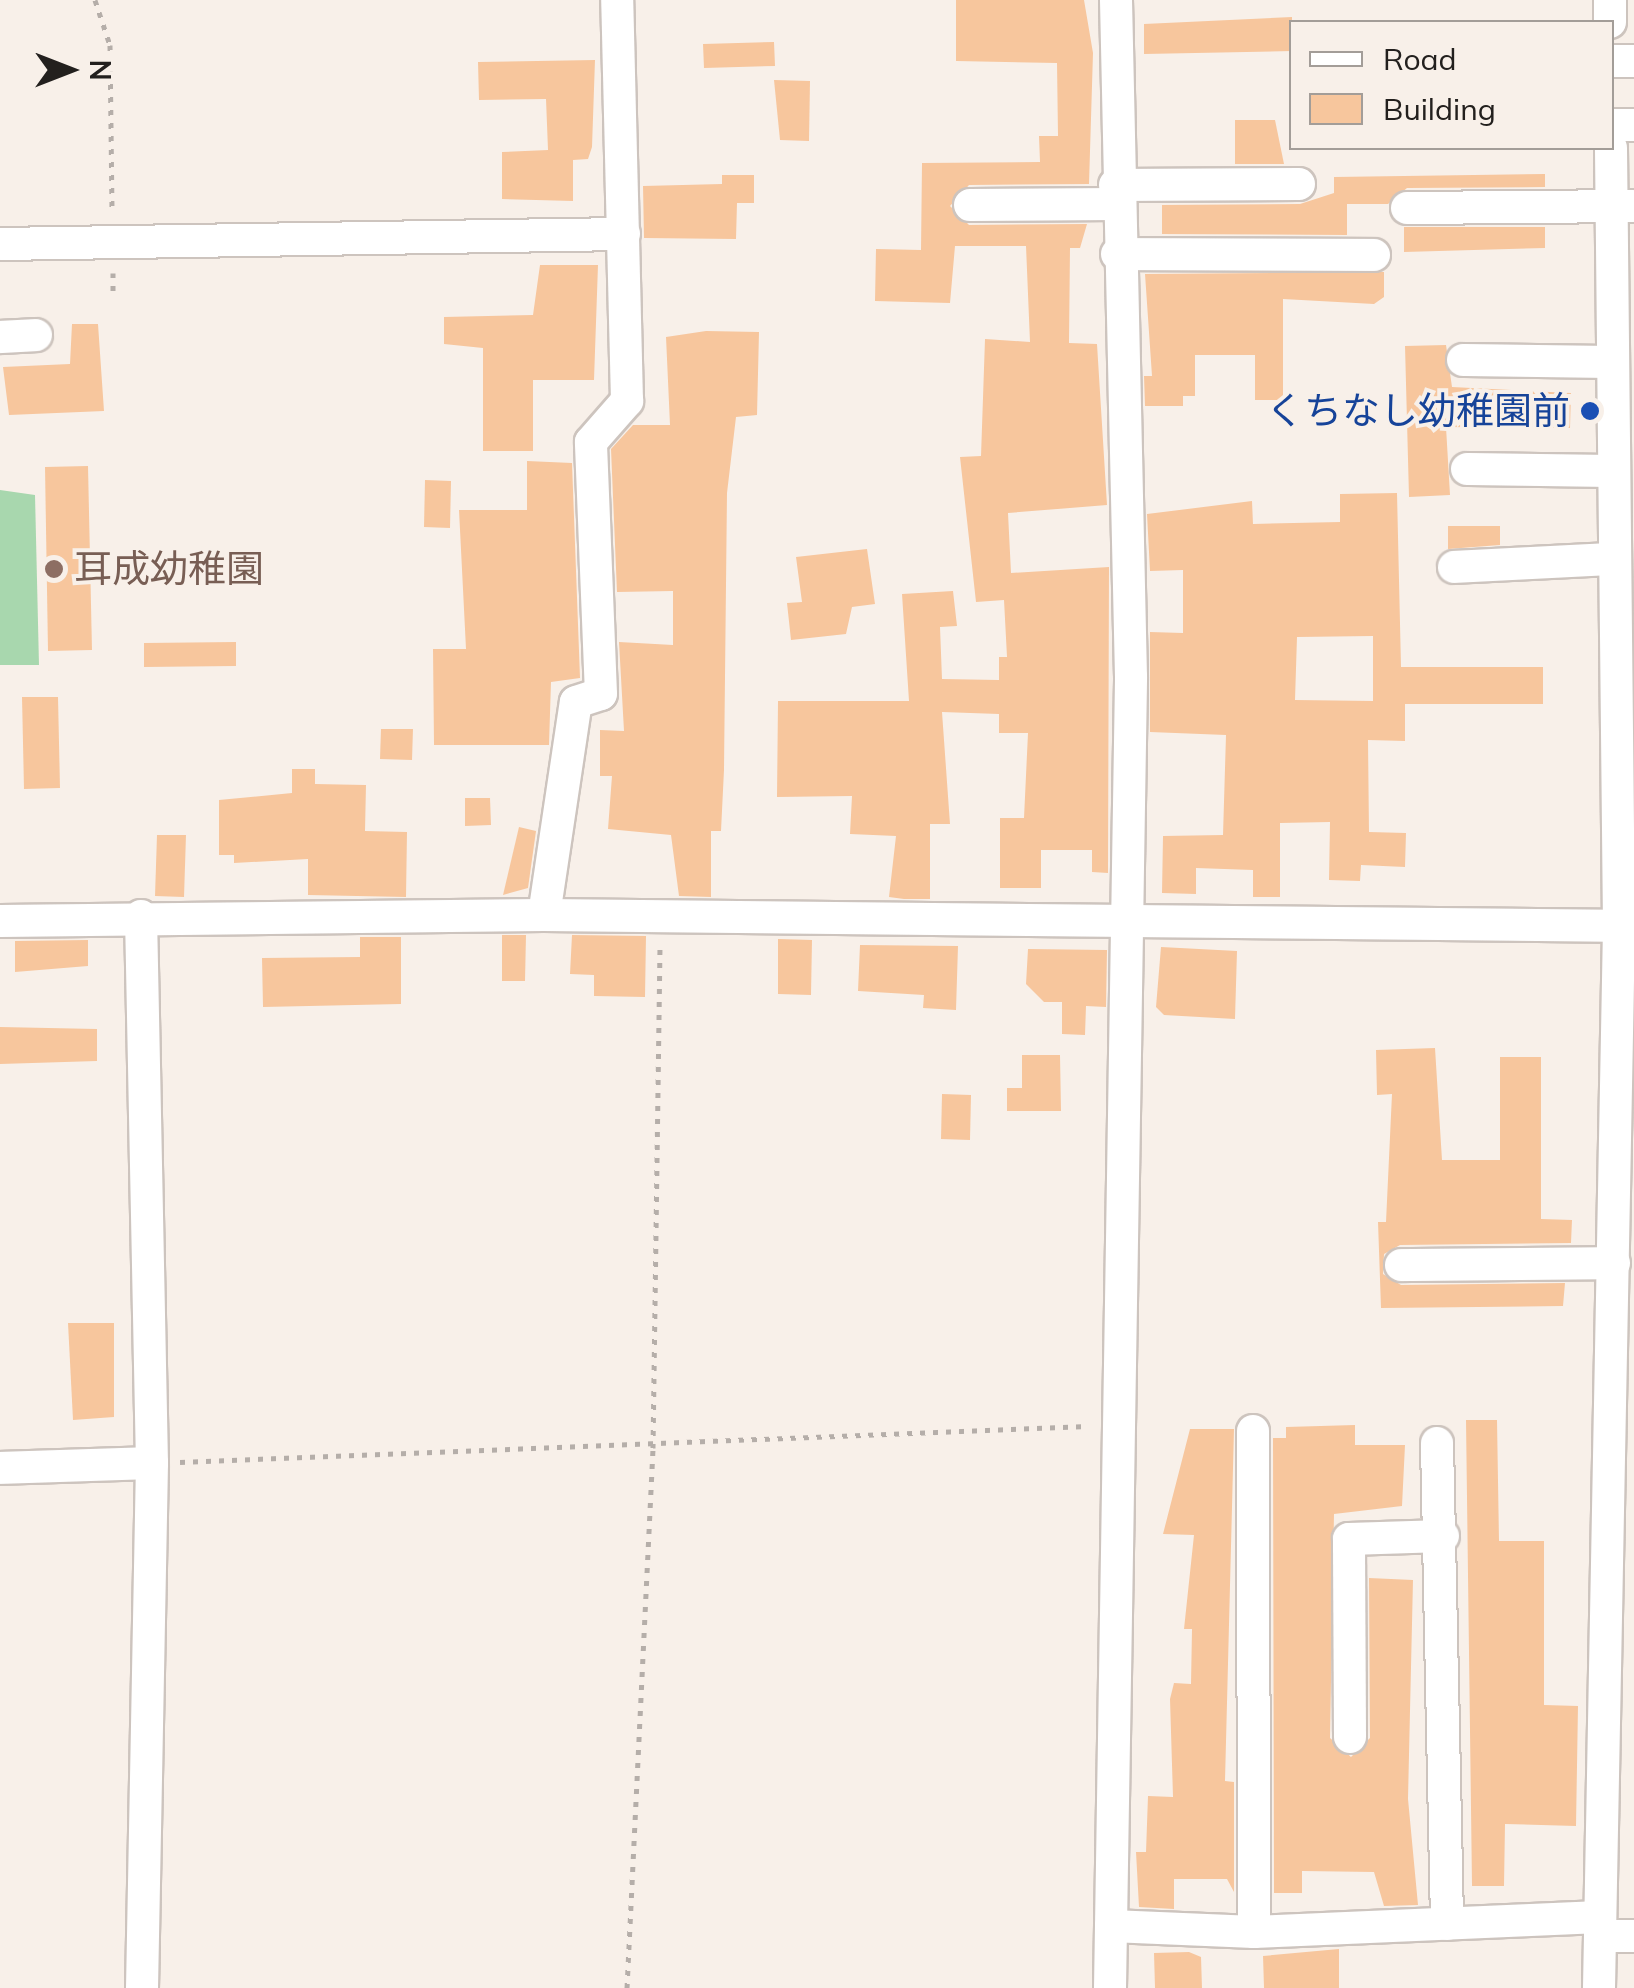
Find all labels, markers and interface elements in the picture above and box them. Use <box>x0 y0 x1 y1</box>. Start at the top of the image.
north arrow <box>20 20 120 120</box>
legend <box>1289 20 1614 150</box>
text: Road <box>1383 40 1457 78</box>
text: N <box>83 59 118 81</box>
text: Building <box>1383 90 1496 128</box>
place label: くちなし幼稚園前 <box>1266 388 1570 434</box>
marker: くちなし幼稚園前 <box>1579 400 1601 422</box>
place label: 耳成幼稚園 <box>74 546 264 592</box>
marker: 耳成幼稚園 <box>43 558 65 580</box>

